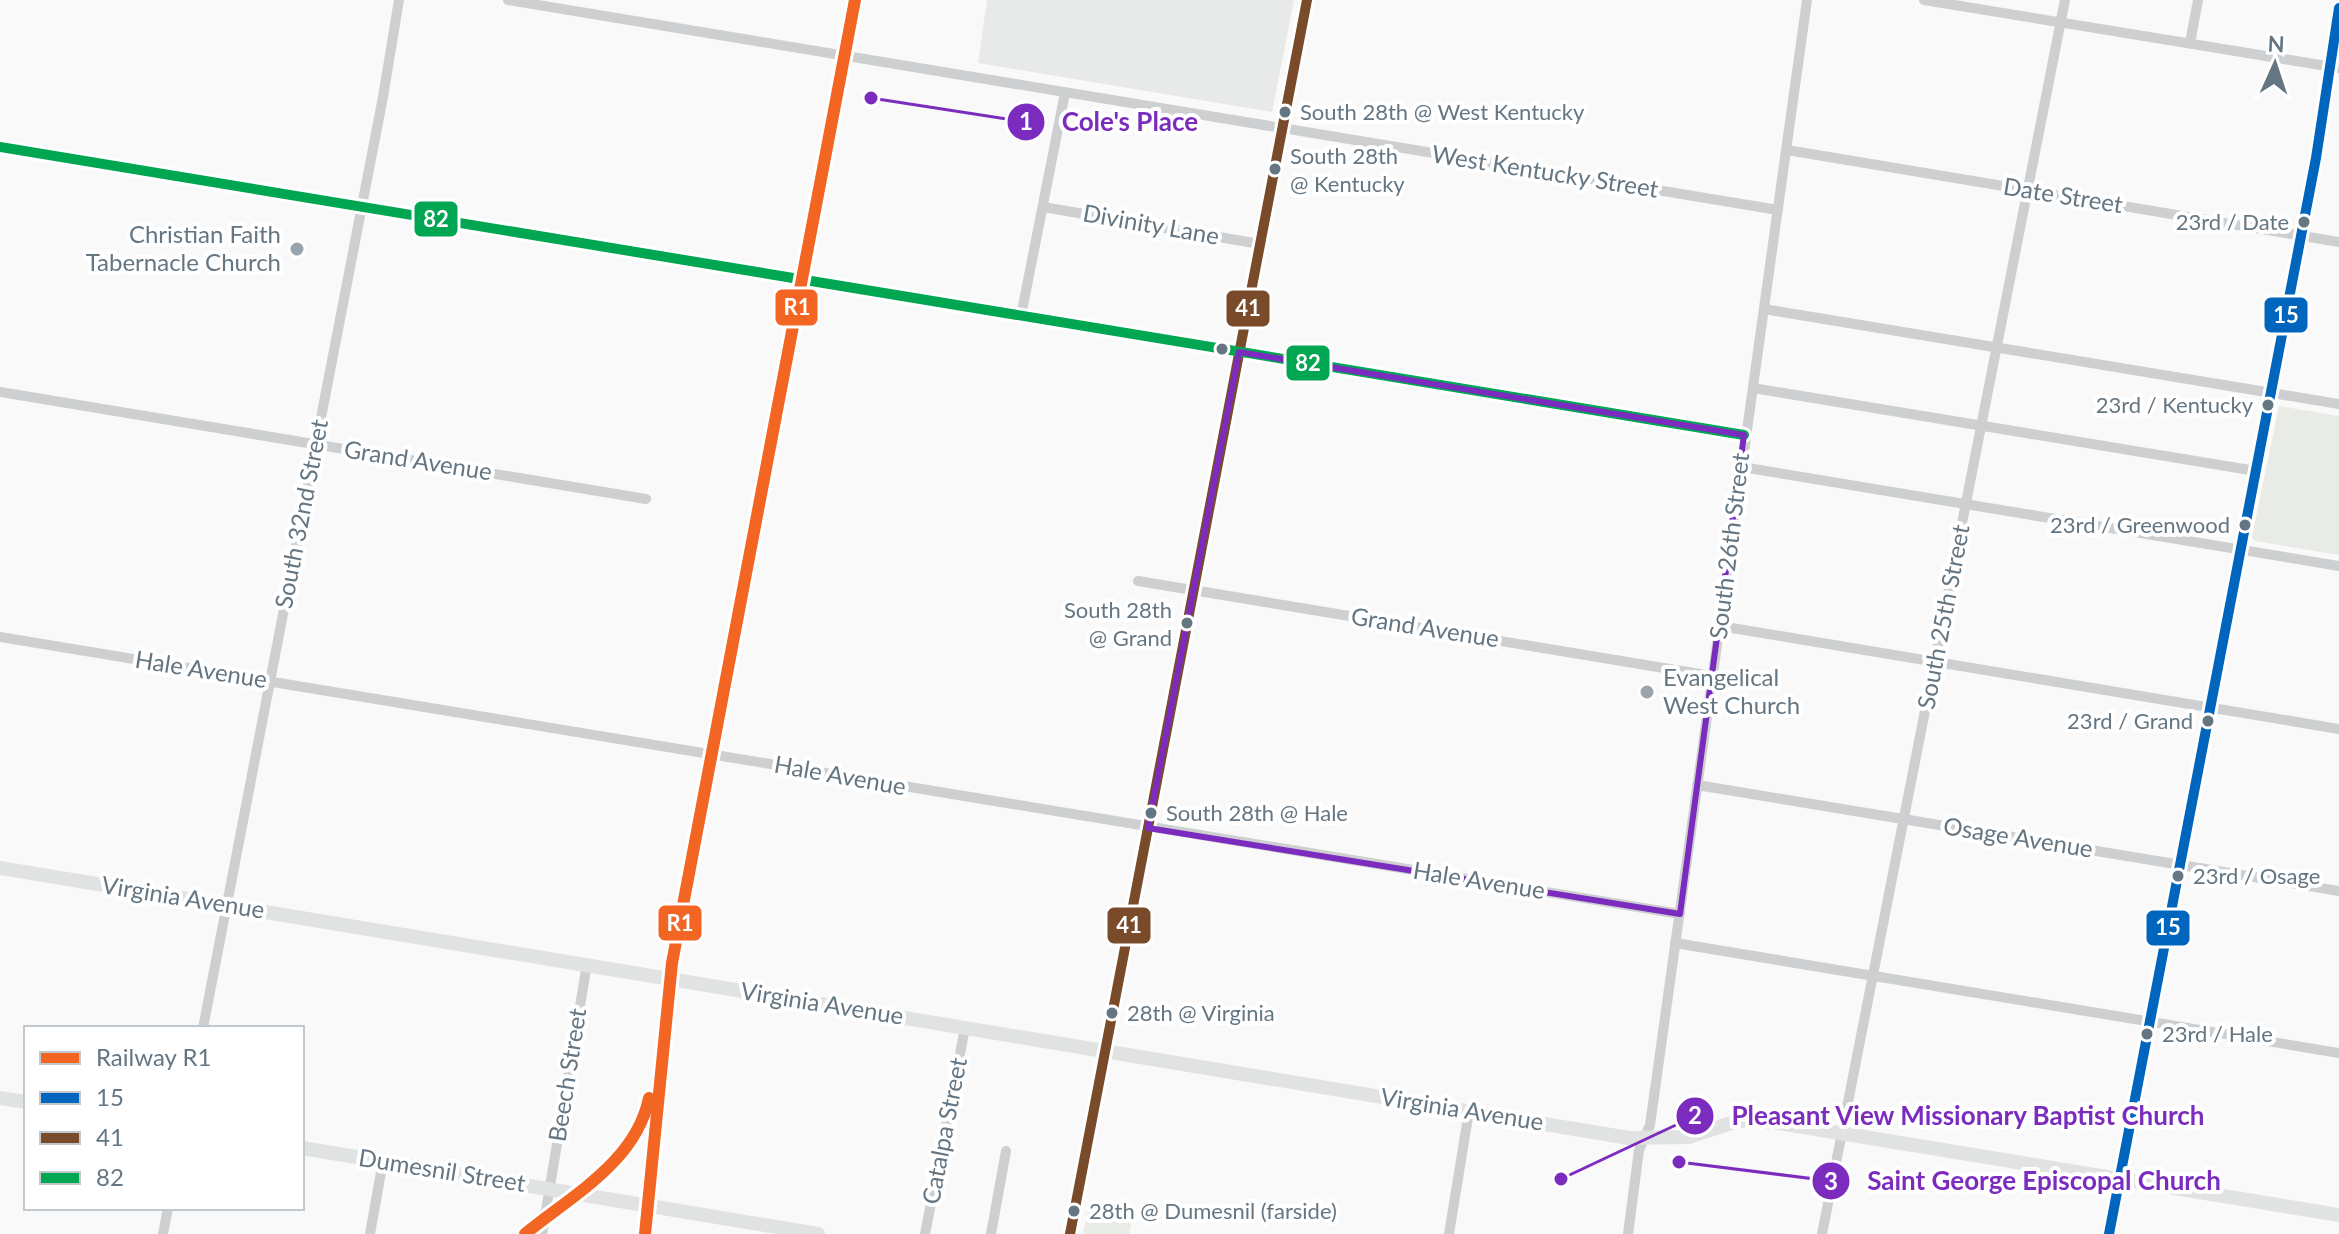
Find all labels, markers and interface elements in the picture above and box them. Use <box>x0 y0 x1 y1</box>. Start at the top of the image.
north arrow <box>2235 24 2315 104</box>
text: N <box>2267 30 2285 57</box>
callout: Cole's Place <box>1006 97 1214 147</box>
place label: South 28th @ West Kentucky <box>1300 98 1585 125</box>
marker: South 28th @ West Kentucky <box>1277 104 1293 120</box>
text: Cole's Place <box>1062 105 1198 137</box>
text: 1 <box>1019 106 1033 135</box>
street label: West Kentucky Street <box>1430 138 1661 203</box>
place label: South 28th @ Kentucky <box>1290 142 1405 197</box>
marker: South 28th @ Kentucky <box>1267 161 1283 177</box>
street label: Date Street <box>2002 171 2125 218</box>
street label: Divinity Lane <box>1081 197 1222 250</box>
line badge: 82 <box>413 200 459 238</box>
text: 82 <box>423 205 449 232</box>
place label: 23rd / Date <box>2176 208 2289 235</box>
marker: 23rd / Date <box>2296 214 2312 230</box>
place label: Christian Faith Tabernacle Church <box>86 219 281 276</box>
marker: Christian Faith Tabernacle Church <box>288 240 306 258</box>
line badge: R1 <box>774 288 819 327</box>
line badge: 41 <box>1225 289 1271 328</box>
text: R1 <box>784 293 810 320</box>
text: 41 <box>1235 294 1261 321</box>
line badge: 15 <box>2263 296 2309 334</box>
text: 15 <box>2273 301 2299 328</box>
unlabelled marker <box>1214 341 1230 357</box>
line badge: 82 <box>1285 344 1331 382</box>
text: 82 <box>1295 349 1321 376</box>
place label: 23rd / Kentucky <box>2096 391 2254 418</box>
marker: 23rd / Kentucky <box>2260 397 2276 413</box>
street label: South 32nd Street <box>268 416 333 611</box>
street label: Grand Avenue <box>342 434 494 486</box>
street label: South 26th Street <box>1703 451 1754 641</box>
place label: 23rd / Greenwood <box>2050 511 2230 538</box>
marker: 23rd / Greenwood <box>2237 517 2253 533</box>
street label: South 25th Street <box>1910 522 1975 711</box>
place label: South 28th @ Grand <box>1064 596 1172 651</box>
street label: Grand Avenue <box>1349 601 1501 653</box>
marker: South 28th @ Grand <box>1179 615 1195 631</box>
street label: Hale Avenue <box>133 644 269 693</box>
place label: Evangelical West Church <box>1663 662 1800 719</box>
marker: Evangelical West Church <box>1638 683 1656 701</box>
place label: 23rd / Grand <box>2067 707 2193 734</box>
marker: 23rd / Grand <box>2200 713 2216 729</box>
street label: Hale Avenue <box>772 749 908 800</box>
place label: South 28th @ Hale <box>1166 799 1348 826</box>
marker: South 28th @ Hale <box>1143 805 1159 821</box>
street label: Osage Avenue <box>1941 810 2095 863</box>
street label: Hale Avenue <box>1411 855 1547 904</box>
place label: 23rd / Osage <box>2193 862 2320 889</box>
marker: 23rd / Osage <box>2170 868 2186 884</box>
street label: Virginia Avenue <box>100 869 267 924</box>
line badge: R1 <box>657 904 703 942</box>
line badge: 41 <box>1106 906 1152 945</box>
text: R1 <box>667 909 693 936</box>
line badge: 15 <box>2145 909 2191 947</box>
text: 41 <box>1116 911 1142 938</box>
text: 15 <box>2155 913 2181 940</box>
street label: Virginia Avenue <box>739 975 906 1030</box>
place label: 28th @ Virginia <box>1127 999 1275 1026</box>
marker: 28th @ Virginia <box>1104 1005 1120 1021</box>
street label: Beech Street <box>542 1006 591 1144</box>
place label: 23rd / Hale <box>2162 1020 2273 1047</box>
legend <box>24 1026 304 1210</box>
marker: 23rd / Hale <box>2139 1026 2155 1042</box>
text: Railway R1 <box>96 1042 211 1071</box>
street label: Catalpa Street <box>915 1055 972 1206</box>
street label: Virginia Avenue <box>1379 1081 1546 1136</box>
text: 15 <box>96 1082 124 1111</box>
callout: Pleasant View Missionary Baptist Church <box>1675 1091 2222 1141</box>
text: Pleasant View Missionary Baptist Church <box>1732 1099 2204 1131</box>
text: 2 <box>1688 1100 1702 1129</box>
text: 41 <box>96 1122 124 1151</box>
street label: Dumesnil Street <box>357 1142 528 1197</box>
callout: Saint George Episcopal Church <box>1811 1156 2237 1206</box>
text: 82 <box>96 1162 124 1191</box>
text: Saint George Episcopal Church <box>1867 1164 2221 1196</box>
text: 3 <box>1824 1166 1838 1195</box>
place label: 28th @ Dumesnil (farside) <box>1089 1197 1337 1224</box>
marker: 28th @ Dumesnil (farside) <box>1066 1203 1082 1219</box>

